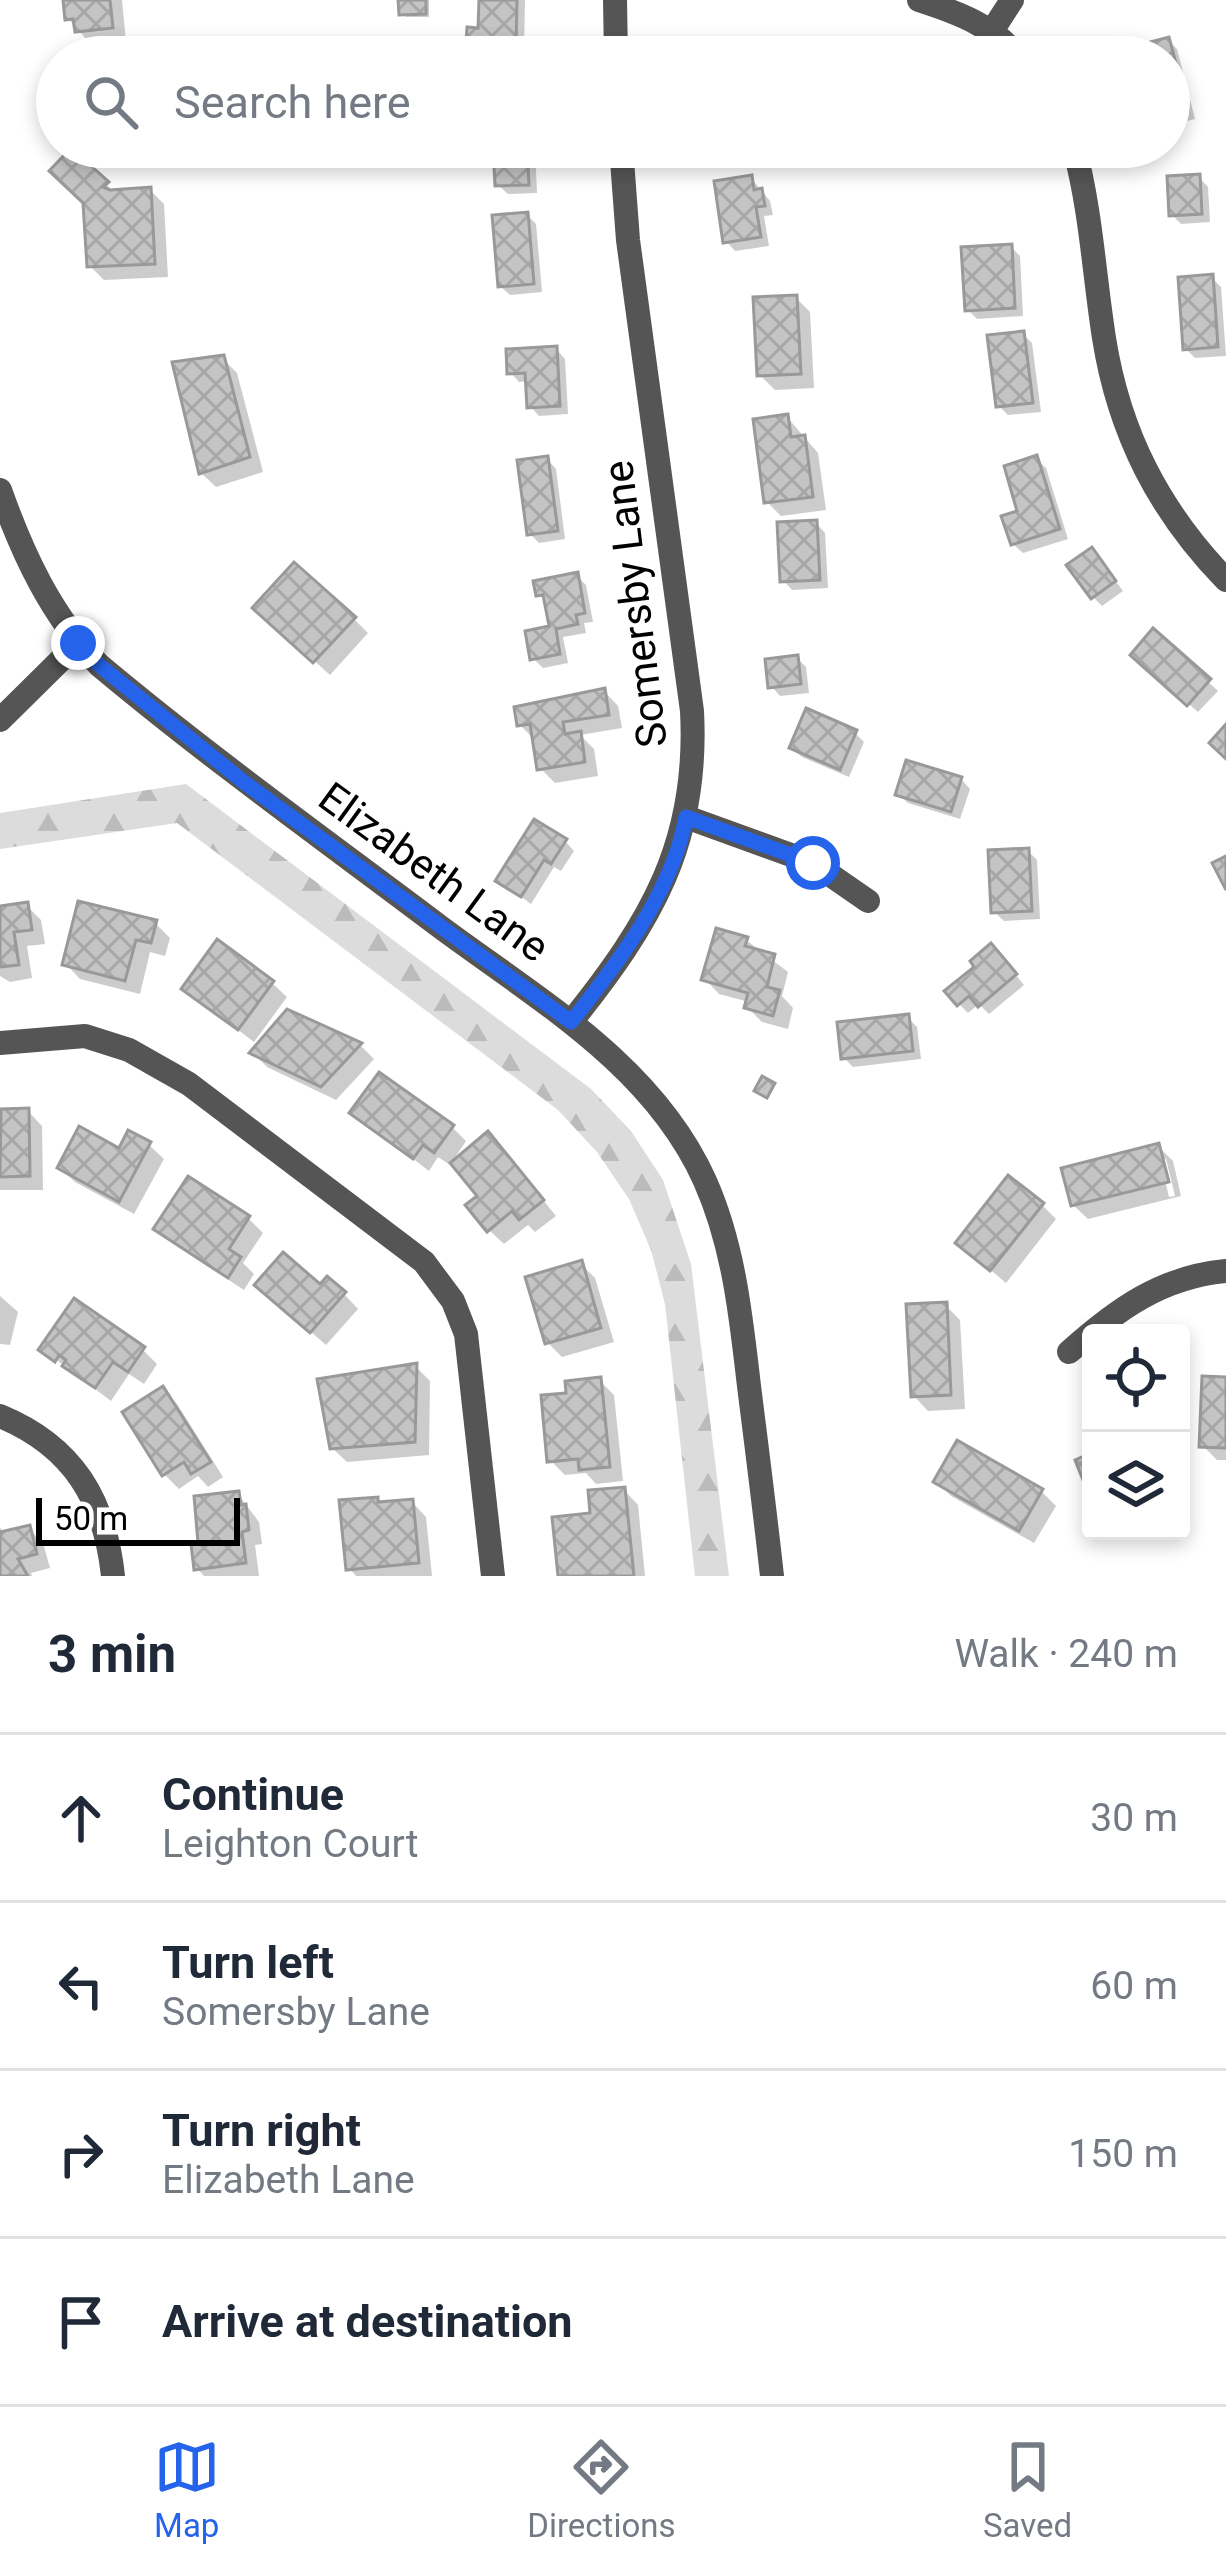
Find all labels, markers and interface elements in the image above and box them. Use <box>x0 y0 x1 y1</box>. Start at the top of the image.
search box <box>36 36 1190 168</box>
icon: search <box>78 69 144 135</box>
text: Search here <box>174 76 411 129</box>
street label: Somersby Lane <box>593 458 677 750</box>
route end <box>51 616 105 670</box>
street label: Elizabeth Lane <box>310 772 558 972</box>
route start <box>786 836 840 890</box>
map controls <box>1082 1324 1190 1540</box>
button: locate <box>1082 1324 1190 1432</box>
button: layers <box>1082 1432 1190 1540</box>
scale bar <box>36 1492 240 1545</box>
text: 50 m <box>54 1499 128 1538</box>
text: 3 min <box>48 1625 176 1684</box>
text: Walk · 240 m <box>954 1631 1178 1677</box>
text: Continue <box>162 1768 344 1821</box>
icon: ahead <box>48 1785 114 1851</box>
text: 30 m <box>1090 1795 1178 1841</box>
text: Leighton Court <box>162 1821 418 1867</box>
text: Turn left <box>162 1936 334 1989</box>
icon: left <box>48 1953 114 2019</box>
text: 60 m <box>1090 1963 1178 2009</box>
text: Somersby Lane <box>162 1989 430 2035</box>
text: Turn right <box>162 2104 361 2157</box>
icon: right <box>48 2121 114 2187</box>
text: 150 m <box>1068 2131 1178 2177</box>
text: Elizabeth Lane <box>162 2157 415 2203</box>
icon: arrive <box>48 2289 114 2355</box>
text: Arrive at destination <box>162 2295 573 2348</box>
tab: Map <box>154 2434 220 2545</box>
tab: Directions <box>527 2434 676 2545</box>
tab: Saved <box>983 2434 1072 2545</box>

